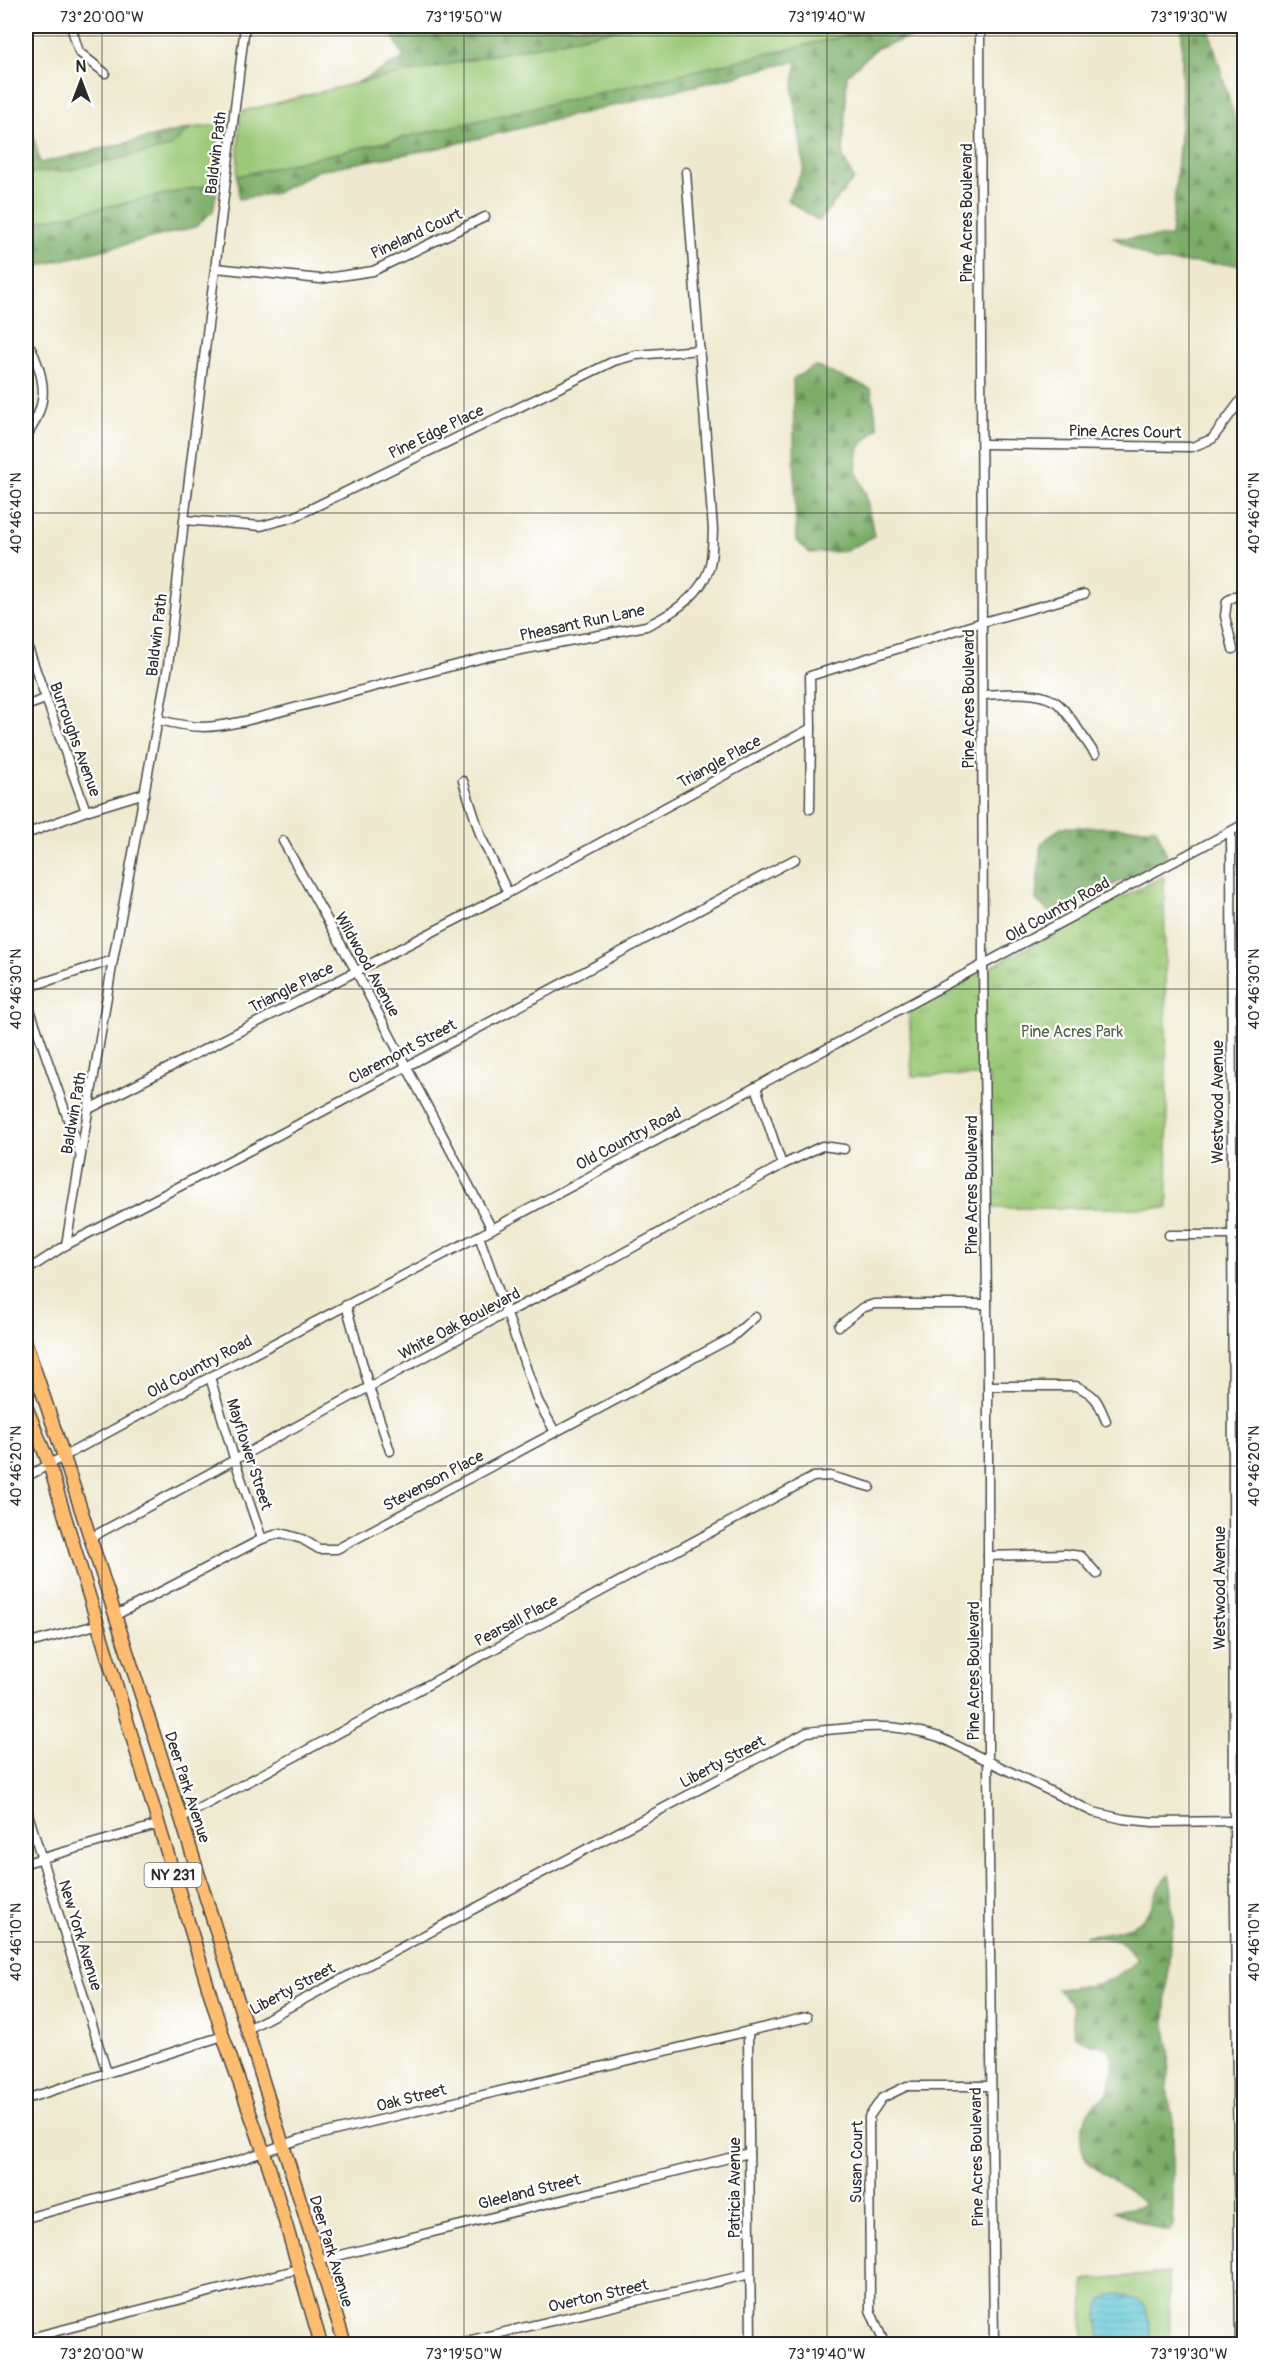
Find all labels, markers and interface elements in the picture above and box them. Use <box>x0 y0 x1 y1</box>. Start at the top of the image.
text: 73°20'00"W <box>60 8 144 27</box>
text: 73°19'50"W <box>426 8 503 27</box>
text: 73°19'40"W <box>788 8 866 27</box>
text: 73°19'30"W <box>1151 8 1228 27</box>
north arrow <box>51 51 111 111</box>
text: N <box>76 57 87 77</box>
street label: Baldwin Path <box>201 111 231 196</box>
street label: Pine Acres Boulevard <box>957 143 977 283</box>
street label: Pineland Court <box>368 204 466 264</box>
street label: Pine Edge Place <box>386 400 487 464</box>
street label: Pine Acres Court <box>1068 421 1182 443</box>
text: 40°46'40"N <box>7 472 26 554</box>
text: 40°46'40"N <box>1245 472 1264 554</box>
street label: Baldwin Path <box>142 593 172 678</box>
street label: Pheasant Run Lane <box>518 600 647 646</box>
street label: Pine Acres Boulevard <box>959 629 979 769</box>
street label: Burroughs Avenue <box>45 679 105 799</box>
street label: Triangle Place <box>674 731 765 793</box>
street label: Old Country Road <box>1002 873 1113 947</box>
street label: Wildwood Avenue <box>330 909 404 1020</box>
text: 40°46'30"N <box>7 949 26 1029</box>
text: 40°46'30"N <box>1245 949 1264 1029</box>
street label: Triangle Place <box>246 958 337 1018</box>
street label: Claremont Street <box>345 1015 460 1089</box>
park label: Pine Acres Park <box>1021 1022 1124 1042</box>
street label: Westwood Avenue <box>1208 1040 1228 1164</box>
street label: Baldwin Path <box>57 1070 91 1156</box>
street label: Old Country Road <box>572 1103 685 1175</box>
street label: Pine Acres Boulevard <box>962 1115 982 1255</box>
street label: White Oak Boulevard <box>395 1283 524 1364</box>
street label: Old Country Road <box>143 1331 256 1403</box>
street label: Mayflower Street <box>222 1396 277 1513</box>
text: 40°46'20"N <box>7 1426 26 1506</box>
text: 40°46'20"N <box>1245 1426 1264 1506</box>
street label: Stevenson Place <box>380 1446 487 1516</box>
street label: Westwood Avenue <box>1210 1526 1230 1650</box>
street label: Pearsall Place <box>471 1590 562 1651</box>
street label: Pine Acres Boulevard <box>964 1601 984 1741</box>
street label: Deer Park Avenue <box>160 1729 214 1846</box>
street label: Liberty Street <box>677 1731 769 1793</box>
road number: NY 231 <box>144 1863 201 1887</box>
street label: New York Avenue <box>54 1878 106 1993</box>
text: 40°46'10"N <box>7 1903 26 1981</box>
text: 40°46'10"N <box>1245 1903 1264 1981</box>
street label: Liberty Street <box>247 1958 339 2020</box>
street label: Oak Street <box>374 2080 449 2116</box>
street label: Pine Acres Boulevard <box>966 2087 988 2227</box>
street label: Susan Court <box>846 2120 868 2204</box>
street label: Patricia Avenue <box>725 2137 745 2239</box>
street label: Gleeland Street <box>476 2169 583 2214</box>
street label: Deer Park Avenue <box>305 2193 358 2310</box>
street label: Overton Street <box>546 2275 651 2317</box>
text: 73°20'00"W <box>60 2345 144 2364</box>
text: 73°19'50"W <box>426 2345 503 2364</box>
text: 73°19'40"W <box>788 2345 866 2364</box>
text: 73°19'30"W <box>1151 2345 1228 2364</box>

